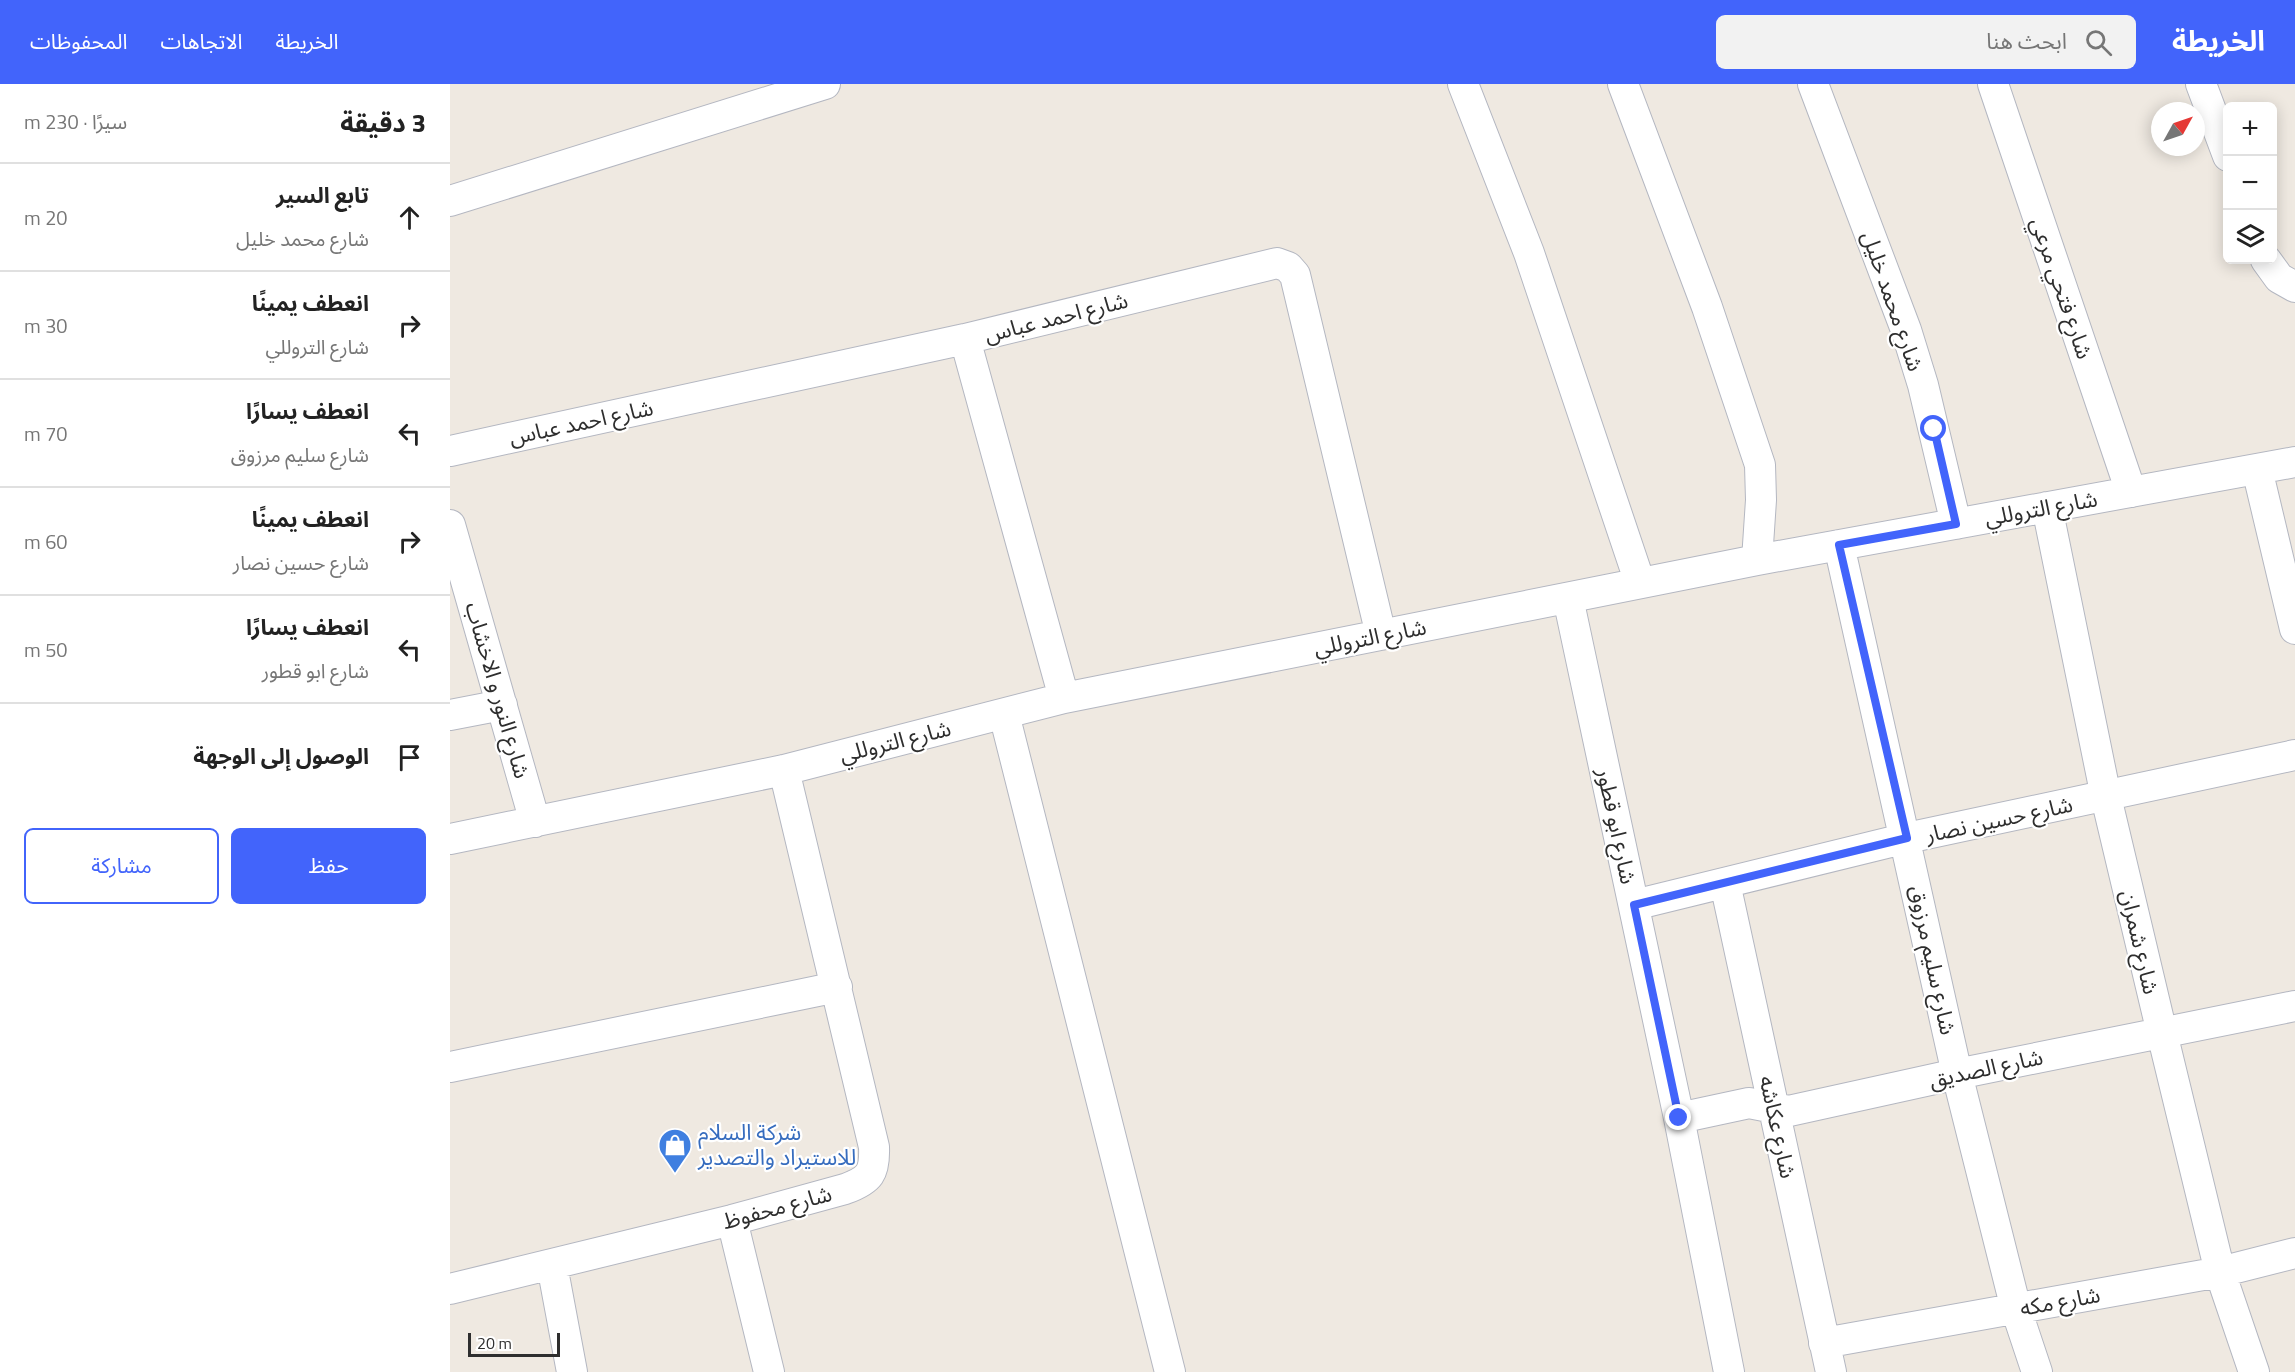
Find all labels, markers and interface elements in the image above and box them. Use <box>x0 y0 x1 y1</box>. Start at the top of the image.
search box <box>1716 15 2136 69</box>
text: الخريطة <box>2172 19 2265 62</box>
text: ابحث هنا <box>1986 24 2067 58</box>
text: المحفوظات <box>30 25 127 57</box>
text: الاتجاهات <box>160 25 242 57</box>
text: الخريطة <box>275 25 338 57</box>
icon: search <box>2082 26 2115 59</box>
north arrow <box>2151 102 2205 156</box>
map controls <box>2223 102 2277 264</box>
button: + <box>2223 102 2277 156</box>
text: 3 دقيقة <box>340 103 426 142</box>
text: سيرًا · 230 m <box>24 106 127 137</box>
button: − <box>2223 156 2277 210</box>
text: تابع السير <box>276 178 369 212</box>
icon: ahead <box>393 201 426 234</box>
text: 20 m <box>24 202 68 233</box>
button: layers <box>2223 210 2277 264</box>
street label: شارع فتحي مرعي <box>2022 213 2102 363</box>
text: شارع محمد خليل <box>236 223 369 254</box>
street label: شارع محمد خليل <box>1853 226 1933 376</box>
street label: شارع احمد عباس <box>981 283 1131 351</box>
text: انعطف يمينًا <box>252 286 369 320</box>
icon: right <box>393 309 426 342</box>
text: 30 m <box>24 310 68 341</box>
text: شارع التروللي <box>265 331 369 362</box>
street label: شارع احمد عباس <box>506 390 656 454</box>
text: انعطف يسارًا <box>246 394 369 428</box>
route start <box>1920 415 1946 441</box>
icon: left <box>393 417 426 450</box>
text: 70 m <box>24 418 68 449</box>
text: شارع سليم مرزوق <box>231 439 369 470</box>
street label: شارع التروللي <box>1982 481 2100 535</box>
text: انعطف يمينًا <box>252 502 369 536</box>
icon: right <box>393 525 426 558</box>
text: 60 m <box>24 526 68 557</box>
text: شارع حسين نصار <box>233 547 369 578</box>
street label: شارع النور و الاخشاب <box>457 598 539 782</box>
street label: شارع التروللي <box>1311 609 1429 665</box>
text: انعطف يسارًا <box>246 610 369 644</box>
icon: left <box>393 633 426 666</box>
text: 50 m <box>24 634 68 665</box>
text: شارع ابو قطور <box>262 655 369 686</box>
street label: شارع التروللي <box>836 711 954 771</box>
text: الوصول إلى الوجهة <box>193 739 369 773</box>
icon: arrive <box>393 741 426 774</box>
street label: شارع ابو قطور <box>1588 764 1646 887</box>
street label: شارع حسين نصار <box>1921 787 2076 851</box>
button: مشاركة <box>24 828 219 904</box>
button: حفظ <box>231 828 426 904</box>
street label: شارع سليم مرزوق <box>1901 882 1965 1038</box>
street label: شارع شمران <box>2111 886 2169 998</box>
street label: شارع الصديق <box>1926 1039 2046 1097</box>
street label: شارع عكاشه <box>1751 1072 1805 1182</box>
route end <box>1665 1104 1691 1130</box>
place label: شركة السلام للاستيراد والتصدير <box>697 1115 856 1174</box>
shop icon: شركة السلام للاستيراد والتصدير <box>657 1127 693 1174</box>
street label: شارع محفوظ <box>719 1176 835 1238</box>
street label: شارع مكه <box>2017 1277 2103 1325</box>
scale bar <box>468 1330 560 1358</box>
text: 20 m <box>477 1331 512 1355</box>

